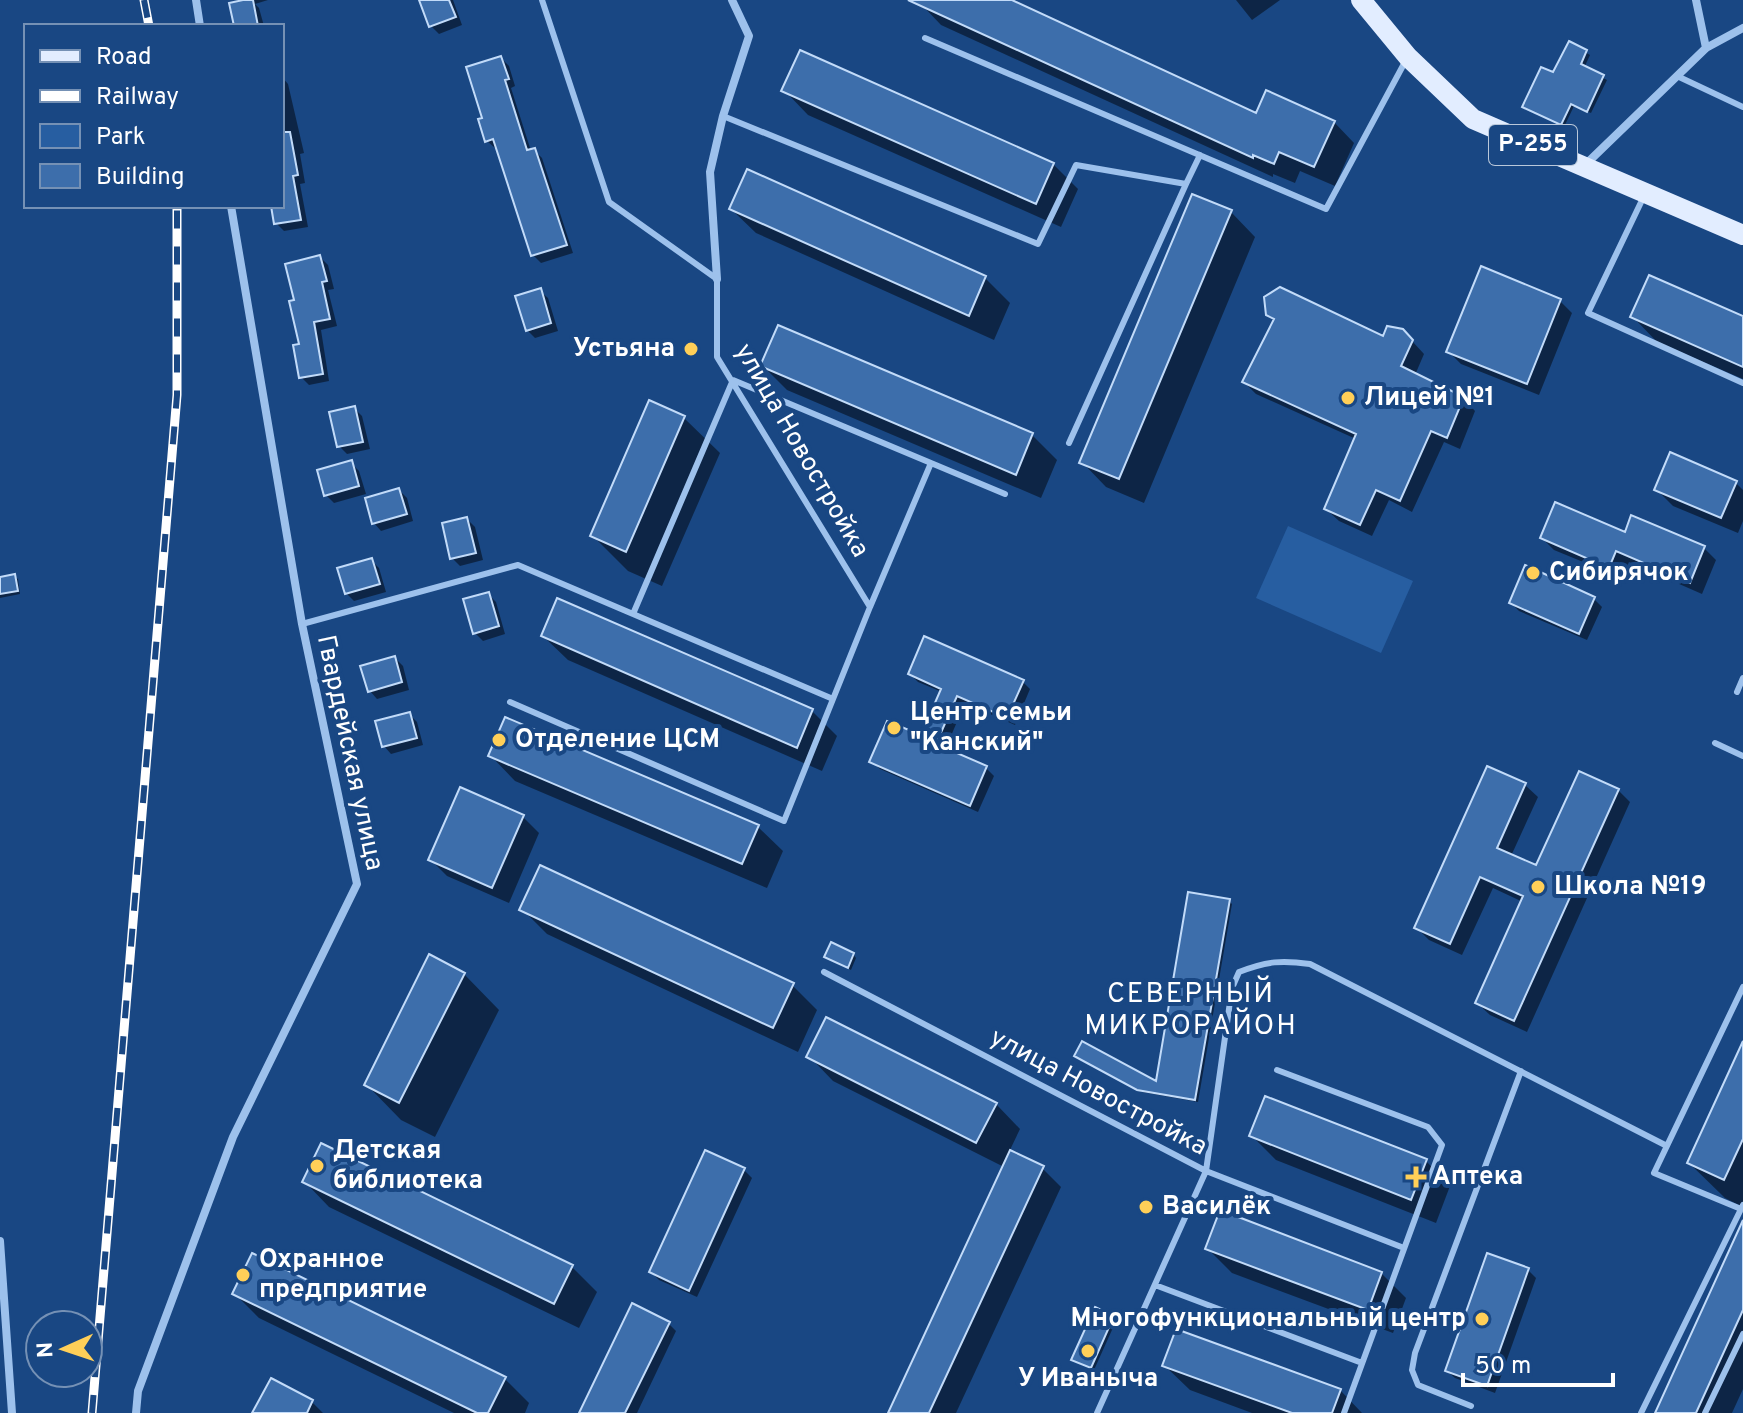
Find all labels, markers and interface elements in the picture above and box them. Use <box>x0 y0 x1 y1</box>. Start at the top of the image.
legend <box>24 24 284 208</box>
text: Road <box>96 43 152 73</box>
text: Railway <box>96 83 179 113</box>
text: Park <box>96 123 146 153</box>
road number: Р-255 <box>1489 125 1577 165</box>
text: Building <box>96 163 185 193</box>
place label: Устьяна <box>573 333 675 366</box>
street label: улица Новостройка <box>726 338 876 564</box>
marker: Устьяна <box>682 340 700 358</box>
place label: Лицей №1 <box>1364 382 1495 415</box>
marker: Лицей №1 <box>1339 389 1357 407</box>
place label: Сибирячок <box>1549 557 1689 590</box>
marker: Сибирячок <box>1524 564 1542 582</box>
street label: Гвардейская улица <box>308 632 390 874</box>
place label: Центр семьи "Канский" <box>910 697 1072 760</box>
marker: Центр семьи "Канский" <box>885 719 903 737</box>
place label: Отделение ЦСМ <box>515 724 720 757</box>
marker: Отделение ЦСМ <box>490 731 508 749</box>
place label: Школа №19 <box>1554 871 1706 904</box>
marker: Школа №19 <box>1529 878 1547 896</box>
district label: СЕВЕРНЫЙ МИКРОРАЙОН <box>1084 975 1298 1045</box>
street label: улица Новостройка <box>983 1022 1213 1164</box>
place label: Детская библиотека <box>333 1135 483 1198</box>
marker: Детская библиотека <box>308 1157 326 1175</box>
place label: Аптека <box>1432 1161 1523 1194</box>
marker: Аптека <box>1407 1168 1425 1186</box>
place label: Василёк <box>1162 1191 1271 1224</box>
marker: Василёк <box>1137 1198 1155 1216</box>
place label: Охранное предприятие <box>259 1244 427 1307</box>
marker: Охранное предприятие <box>234 1266 252 1284</box>
place label: Многофункциональный центр <box>1071 1303 1466 1336</box>
north arrow <box>24 1309 104 1389</box>
marker: Многофункциональный центр <box>1473 1310 1491 1328</box>
scale bar <box>1463 1337 1613 1387</box>
text: N <box>33 1341 60 1359</box>
marker: У Иваныча <box>1079 1342 1097 1360</box>
text: 50 m <box>1475 1352 1531 1382</box>
place label: У Иваныча <box>1018 1363 1158 1396</box>

